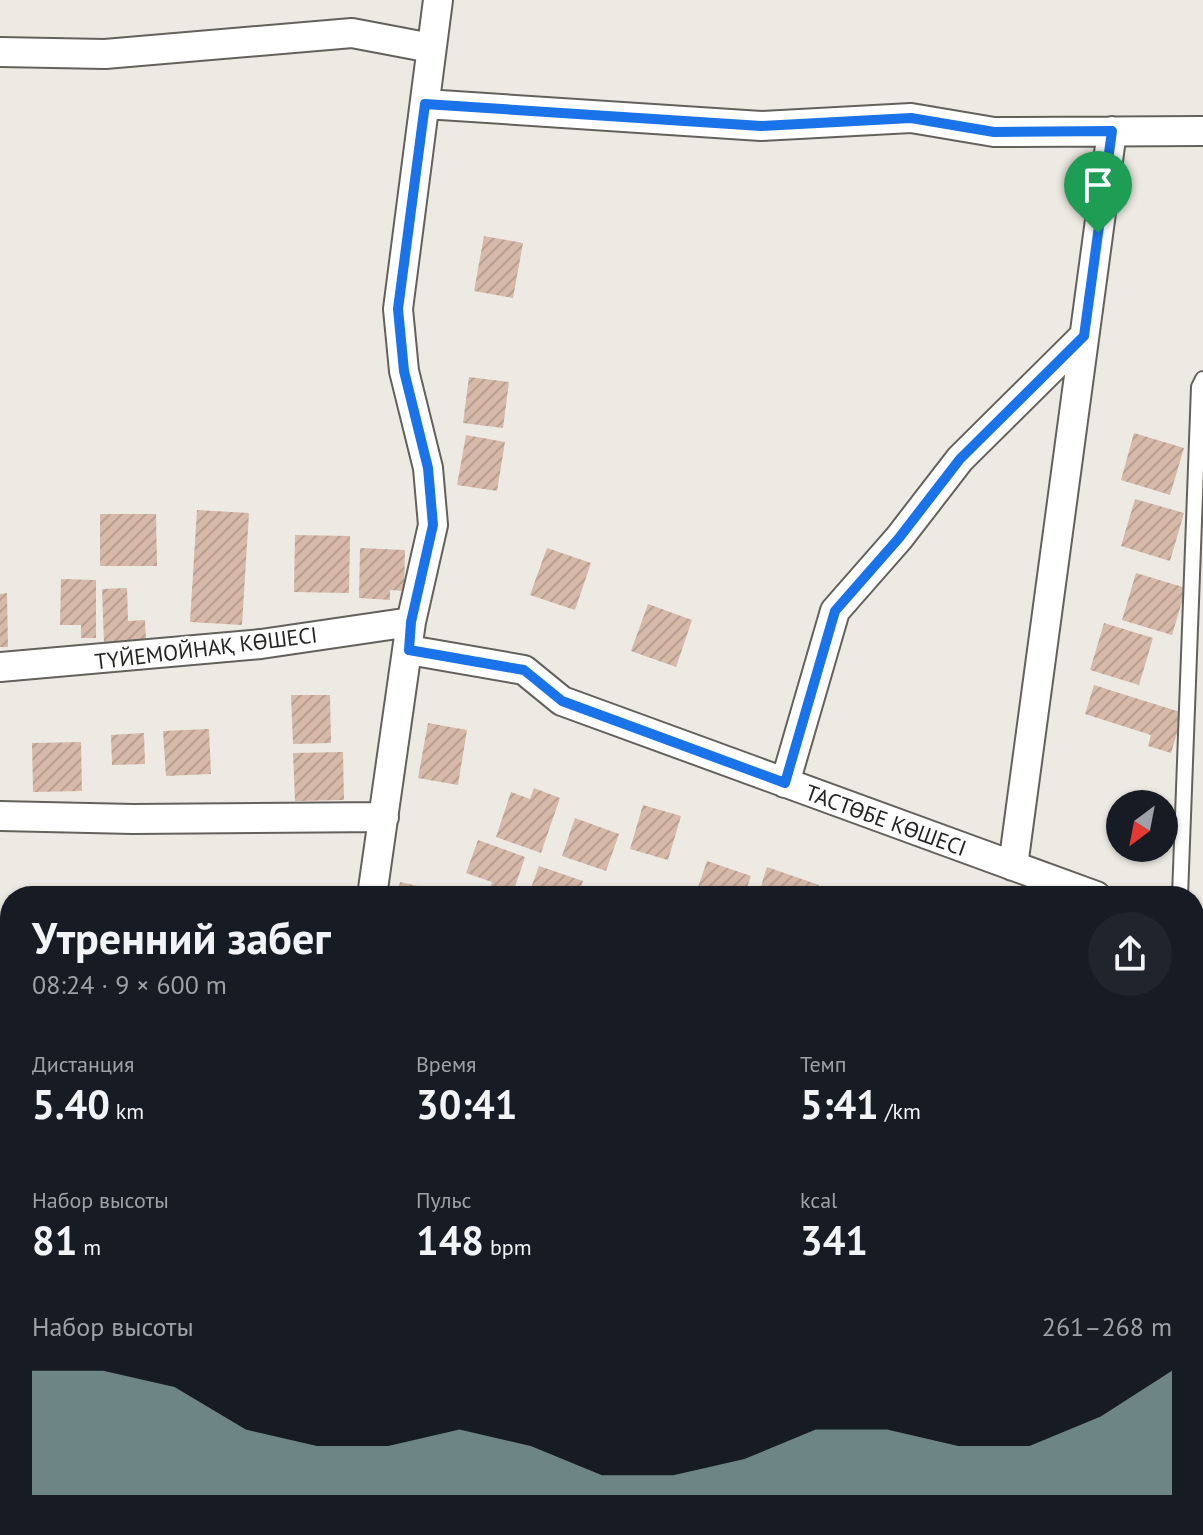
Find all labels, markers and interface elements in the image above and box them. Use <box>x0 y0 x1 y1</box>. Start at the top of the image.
pin <box>1064 151 1132 233</box>
icon: arrive <box>1076 163 1120 207</box>
street label: ТҮЙЕМОЙНАҚ КӨШЕСІ <box>93 620 319 676</box>
street label: ТАСТӨБЕ КӨШЕСІ <box>802 778 970 862</box>
north arrow <box>1106 790 1178 862</box>
map controls <box>1106 790 1178 862</box>
text: Утренний забег <box>32 909 331 966</box>
button: share <box>1088 912 1172 996</box>
text: 08:24 · 9 × 600 m <box>32 968 227 1001</box>
text: Дистанция <box>32 1050 134 1078</box>
text: Время <box>416 1050 477 1078</box>
text: Темп <box>800 1050 847 1078</box>
text: 5.40 <box>32 1078 110 1130</box>
text: 30:41 <box>416 1078 517 1130</box>
text: 5:41 <box>800 1078 879 1130</box>
text: km <box>110 1097 144 1125</box>
text: /km <box>879 1097 921 1125</box>
text: Набор высоты <box>32 1186 169 1214</box>
text: Пульс <box>416 1186 471 1214</box>
text: kcal <box>800 1186 838 1214</box>
text: 81 <box>32 1214 77 1266</box>
text: 148 <box>416 1214 484 1266</box>
text: 341 <box>800 1214 868 1266</box>
text: m <box>77 1233 101 1261</box>
text: bpm <box>484 1233 532 1261</box>
text: Набор высоты <box>32 1310 194 1343</box>
text: 261–268 m <box>1042 1310 1172 1343</box>

